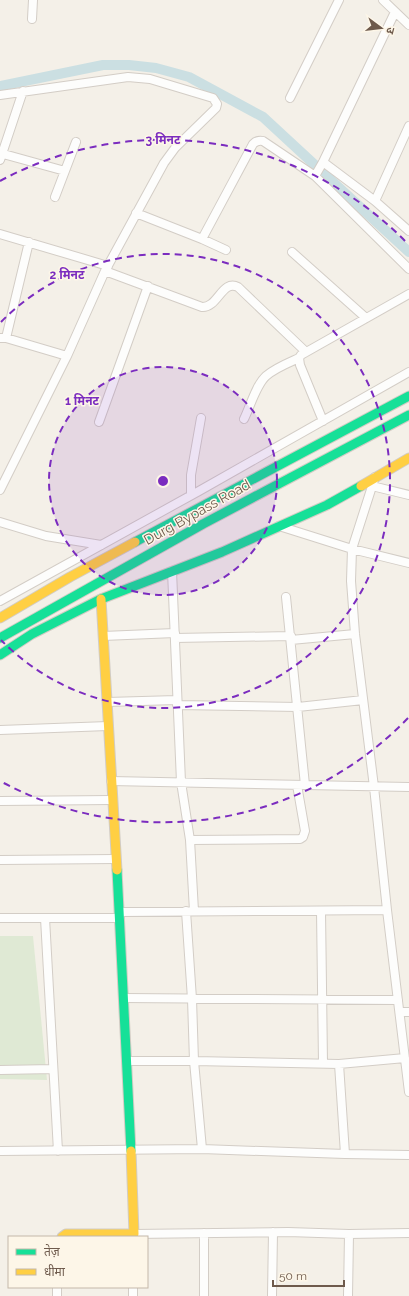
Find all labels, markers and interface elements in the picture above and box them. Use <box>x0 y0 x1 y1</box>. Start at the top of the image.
north arrow <box>361 8 401 48</box>
text: उ <box>383 26 397 36</box>
text: 3 मिनट <box>146 132 181 147</box>
text: 2 मिनट <box>50 267 85 282</box>
text: 1 मिनट <box>65 393 100 408</box>
centre of rings <box>156 474 170 488</box>
street label: Durg Bypass Road <box>141 476 253 548</box>
legend <box>8 1236 148 1288</box>
text: तेज़ <box>44 1244 61 1259</box>
scale bar <box>273 1262 344 1288</box>
text: धीमा <box>44 1264 66 1279</box>
text: 50 m <box>279 1269 307 1283</box>

